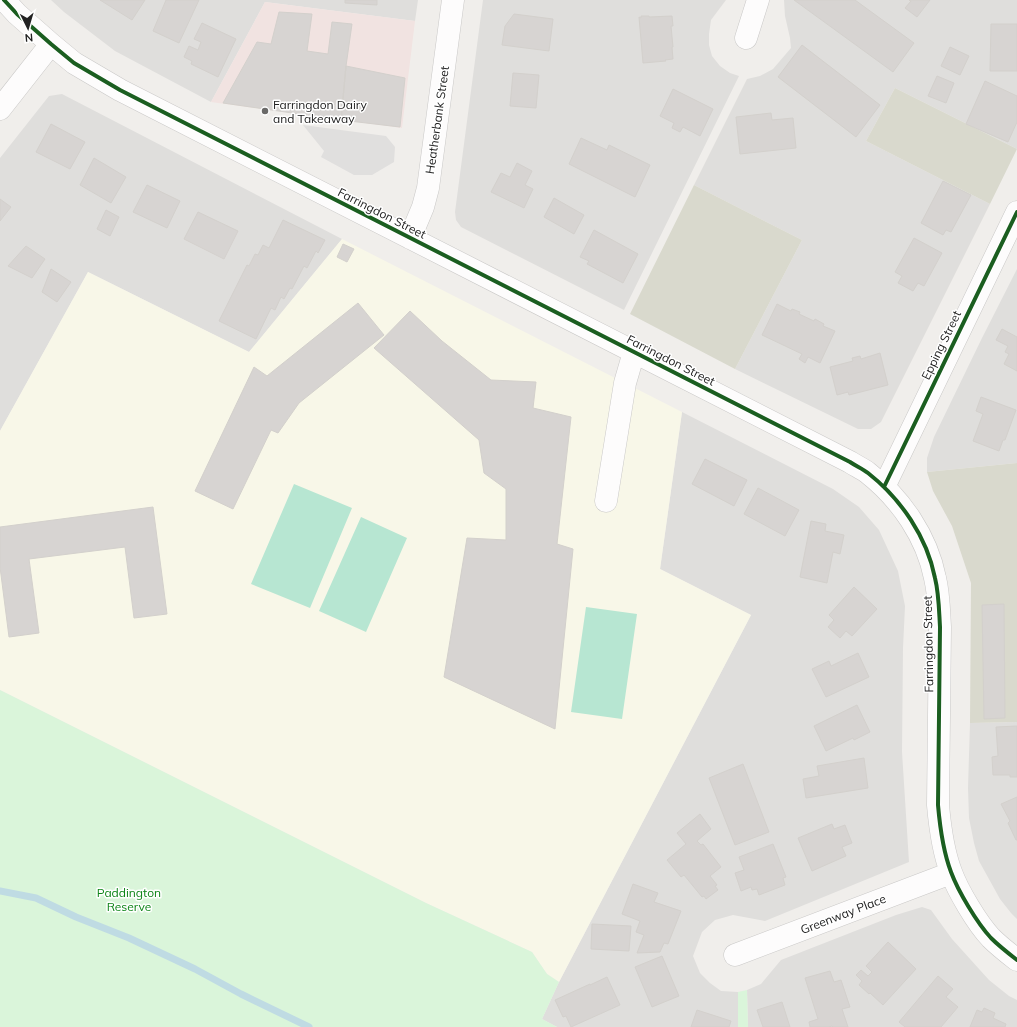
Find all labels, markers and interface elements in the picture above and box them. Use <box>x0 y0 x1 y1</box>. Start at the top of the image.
north arrow <box>8 8 48 48</box>
text: N <box>24 31 34 45</box>
street label: Heatherbank Street <box>422 65 452 175</box>
place label: Farringdon Dairy and Takeaway <box>273 97 367 126</box>
marker: Farringdon Dairy and Takeaway <box>260 106 270 116</box>
street label: Farringdon Street <box>335 184 429 242</box>
street label: Epping Street <box>918 308 964 382</box>
street label: Farringdon Street <box>624 331 718 389</box>
street label: Farringdon Street <box>920 595 936 693</box>
park label: Paddington Reserve <box>97 885 161 914</box>
street label: Greenway Place <box>798 891 888 937</box>

